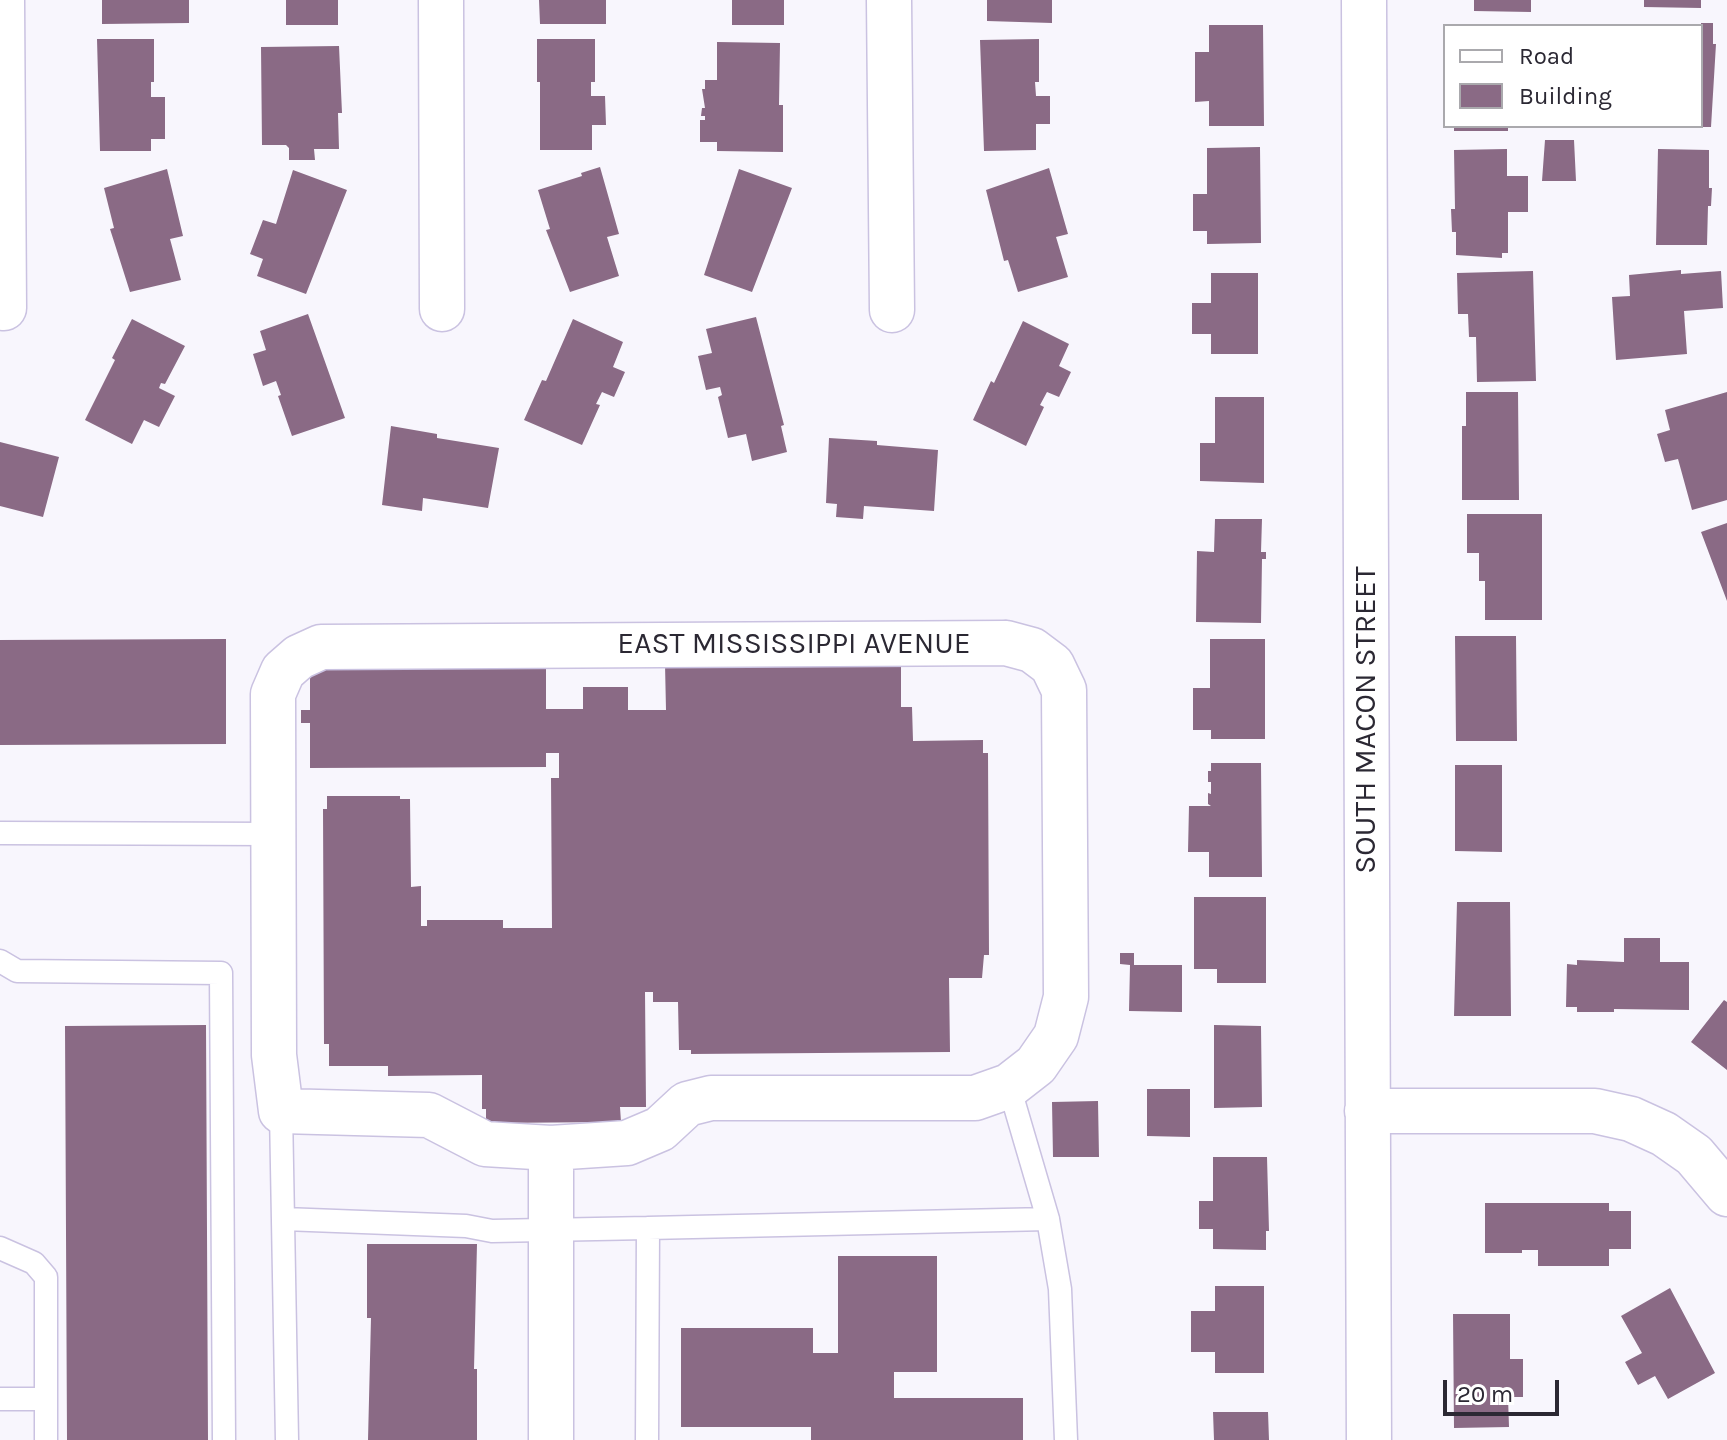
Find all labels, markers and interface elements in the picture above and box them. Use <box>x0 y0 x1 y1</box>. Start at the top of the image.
legend <box>1443 24 1703 128</box>
text: Road <box>1519 42 1574 70</box>
text: Building <box>1519 82 1612 110</box>
street label: SOUTH MACON STREET <box>1348 566 1384 874</box>
street label: EAST MISSISSIPPI AVENUE <box>617 626 971 662</box>
scale bar <box>1447 1364 1563 1414</box>
text: 20 m <box>1457 1380 1513 1408</box>

